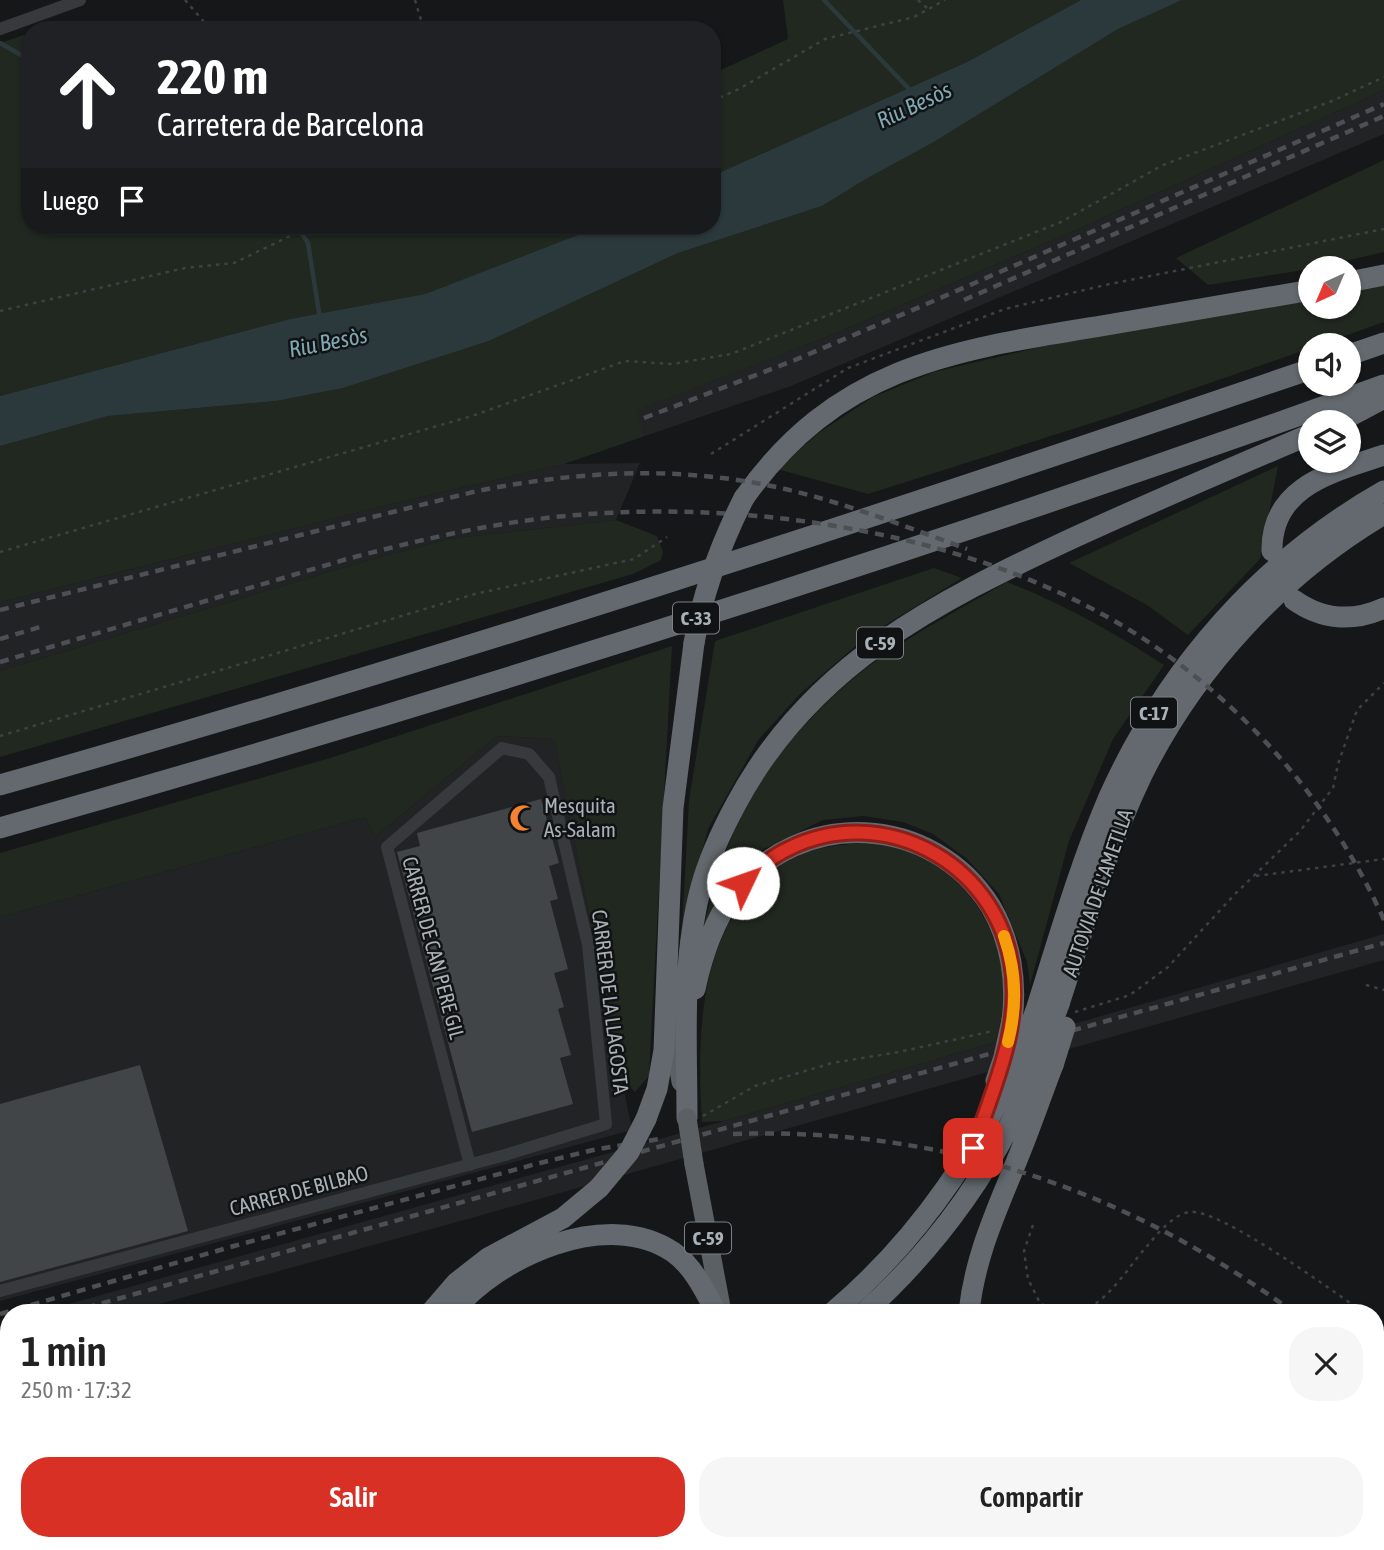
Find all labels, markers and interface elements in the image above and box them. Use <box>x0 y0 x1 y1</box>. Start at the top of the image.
text: 220 m <box>157 48 268 104</box>
icon: ahead <box>42 49 133 140</box>
water label: Riu Besòs <box>873 76 955 134</box>
text: Carretera de Barcelona <box>157 106 425 143</box>
icon: arrive <box>113 182 151 220</box>
text: Luego <box>42 186 99 216</box>
north arrow <box>1298 256 1362 318</box>
map controls <box>1298 256 1361 473</box>
water label: Riu Besòs <box>287 322 369 362</box>
button: sound <box>1298 333 1361 396</box>
button: layers <box>1298 410 1361 473</box>
road number: C-33 <box>673 603 719 634</box>
road number: C-59 <box>857 628 903 658</box>
road number: C-17 <box>1131 698 1177 728</box>
place label: Mesquita As-Salam <box>544 793 616 841</box>
mosque icon: Mesquita As-Salam <box>508 803 538 833</box>
street label: AUTOVIA DE L'AMETLLA <box>1057 805 1137 980</box>
position arrow <box>706 846 780 920</box>
street label: CARRER DE CAN PERE GIL <box>398 854 470 1042</box>
street label: CARRER DE LA LLAGOSTA <box>588 908 634 1096</box>
pin <box>943 1118 1003 1178</box>
icon: arrive <box>954 1129 992 1167</box>
street label: CARRER DE BILBAO <box>227 1160 371 1220</box>
road number: C-59 <box>685 1222 731 1254</box>
text: 1 min <box>21 1327 107 1375</box>
button: close <box>1289 1327 1363 1401</box>
text: 250 m · 17:32 <box>21 1377 132 1403</box>
button: Salir <box>21 1457 685 1537</box>
button: Compartir <box>699 1457 1363 1537</box>

